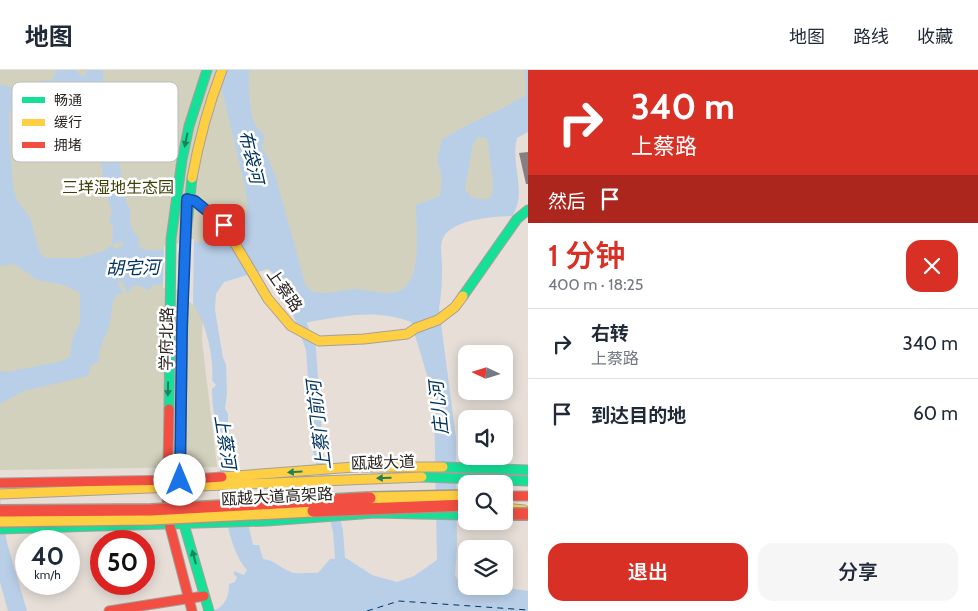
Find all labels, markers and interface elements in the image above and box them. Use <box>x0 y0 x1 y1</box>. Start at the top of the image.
text: 地图 <box>25 22 73 51</box>
text: 地图 <box>789 26 825 48</box>
text: 路线 <box>853 26 889 48</box>
text: 收藏 <box>917 26 953 48</box>
legend <box>12 82 178 162</box>
text: 340 m <box>631 85 735 128</box>
icon: right <box>548 90 613 155</box>
text: 畅通 <box>54 91 82 109</box>
text: 缓行 <box>54 113 82 131</box>
water label: 布袋河 <box>234 128 268 189</box>
one-way arrow <box>182 132 190 147</box>
text: 上蔡路 <box>631 133 697 160</box>
text: 拥堵 <box>54 136 82 154</box>
park label: 三垟湿地生态园 <box>62 178 174 197</box>
icon: arrive <box>596 185 624 213</box>
text: 然后 <box>548 190 586 213</box>
pin <box>203 204 245 246</box>
icon: arrive <box>210 211 238 239</box>
text: 1 分钟 <box>548 237 625 274</box>
button: close <box>906 240 958 292</box>
water label: 胡宅河 <box>106 256 163 279</box>
street label: 上蔡路 <box>263 265 306 315</box>
text: 400 m · 18:25 <box>548 275 644 294</box>
street label: 学府北路 <box>156 307 177 371</box>
text: 右转 <box>591 322 629 345</box>
icon: right <box>548 330 576 358</box>
text: 340 m <box>903 332 958 355</box>
north arrow <box>458 345 512 400</box>
map controls <box>458 345 513 595</box>
text: 上蔡路 <box>591 349 639 368</box>
water label: 上蔡门前河 <box>302 376 335 471</box>
water label: 庄儿河 <box>425 377 453 436</box>
one-way arrow <box>164 382 172 398</box>
icon: arrive <box>548 400 576 428</box>
text: 60 m <box>913 402 958 425</box>
text: 到达目的地 <box>591 404 686 427</box>
button: sound <box>458 410 513 465</box>
water label: 上蔡河 <box>210 414 241 473</box>
street label: 瓯越大道 <box>351 452 415 473</box>
position arrow <box>153 453 205 505</box>
one-way arrow <box>287 468 303 476</box>
one-way arrow <box>375 475 391 483</box>
button: search <box>458 475 513 530</box>
street label: 瓯越大道高架路 <box>221 484 333 509</box>
speed limit sign: 50 <box>90 530 155 595</box>
button: layers <box>458 540 513 595</box>
text: 40 <box>31 541 64 571</box>
button: 退出 <box>548 543 748 601</box>
button: 分享 <box>758 543 958 601</box>
one-way arrow <box>189 549 197 564</box>
text: km/h <box>34 567 61 582</box>

